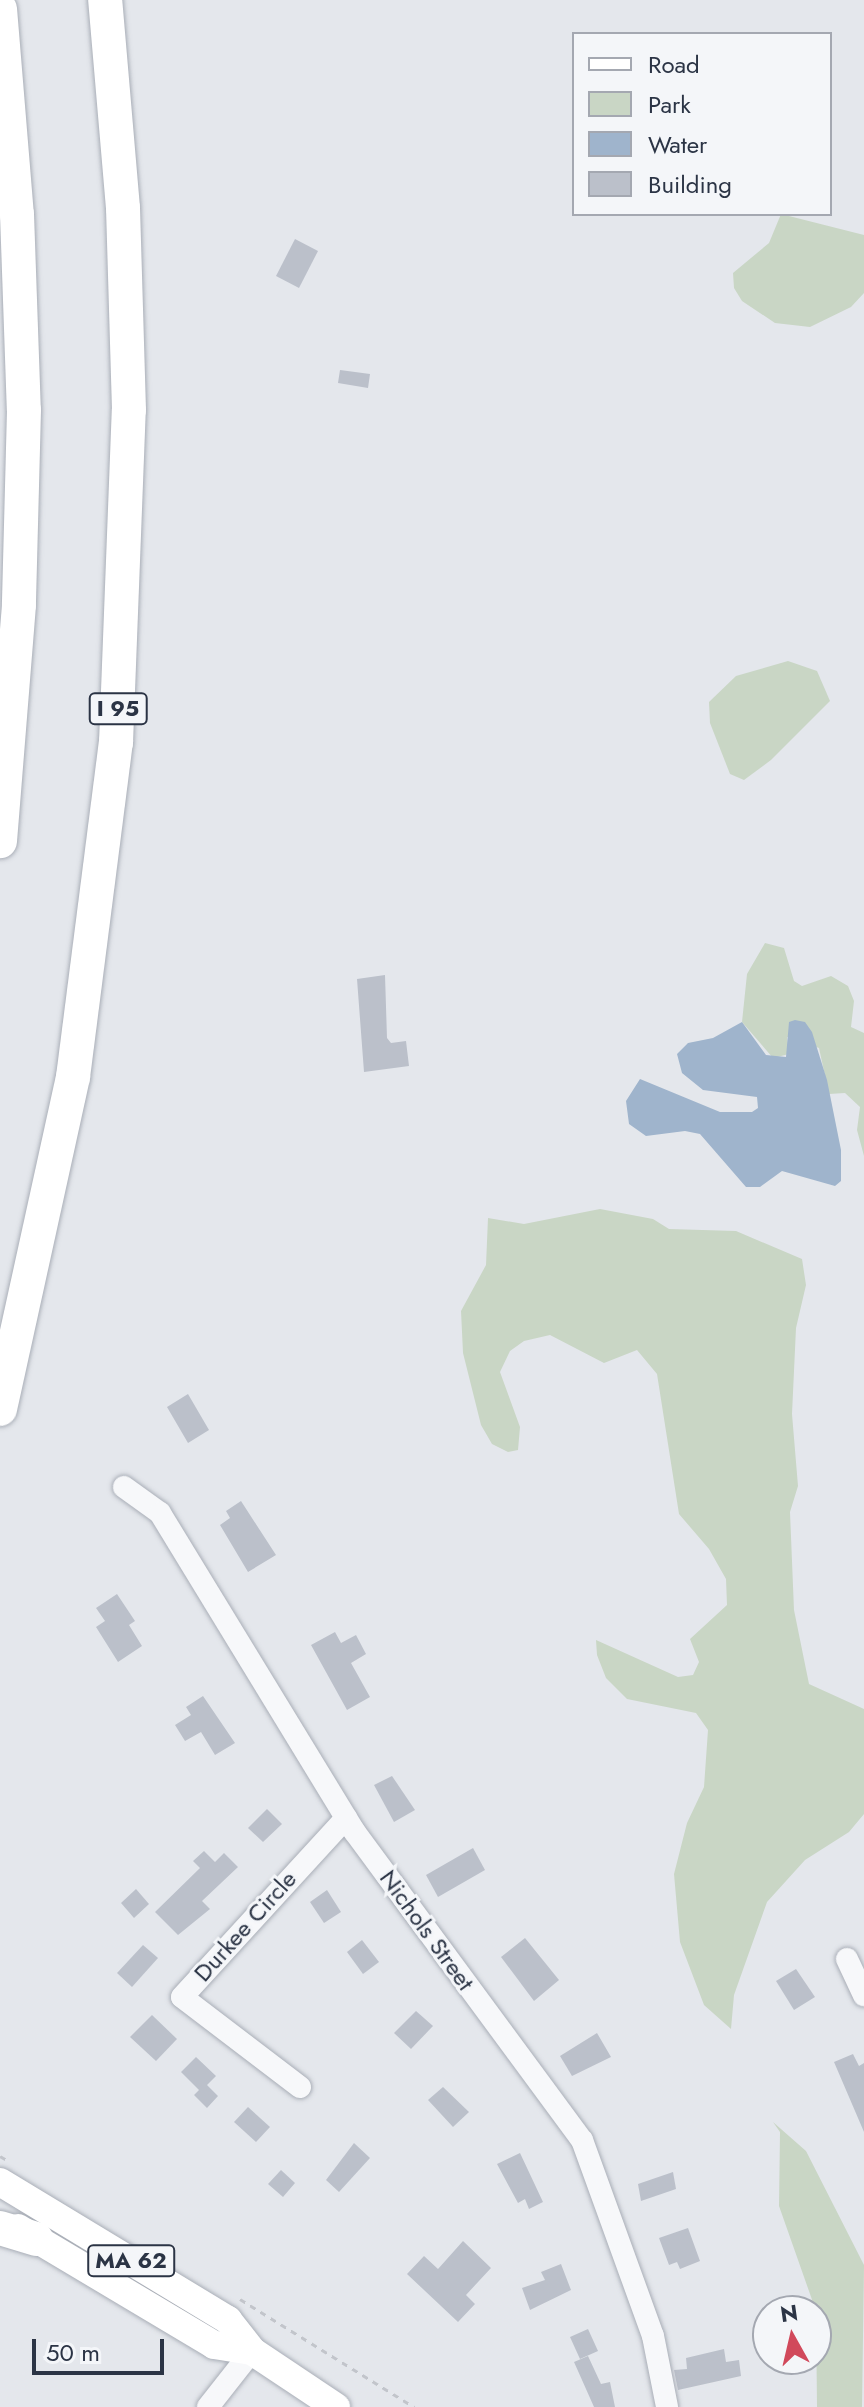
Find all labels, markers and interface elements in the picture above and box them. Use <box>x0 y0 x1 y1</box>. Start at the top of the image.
legend <box>572 32 832 216</box>
text: Road <box>648 47 700 82</box>
text: Park <box>648 87 691 122</box>
text: Water <box>648 127 707 162</box>
text: Building <box>648 167 732 202</box>
road number: I 95 <box>88 691 148 727</box>
street label: Nichols Street <box>374 1864 480 1996</box>
street label: Durkee Circle <box>188 1865 302 1987</box>
road number: MA 62 <box>87 2243 175 2279</box>
north arrow <box>752 2295 832 2375</box>
text: N <box>778 2296 800 2330</box>
scale bar <box>36 2323 168 2373</box>
text: 50 m <box>46 2335 100 2370</box>

